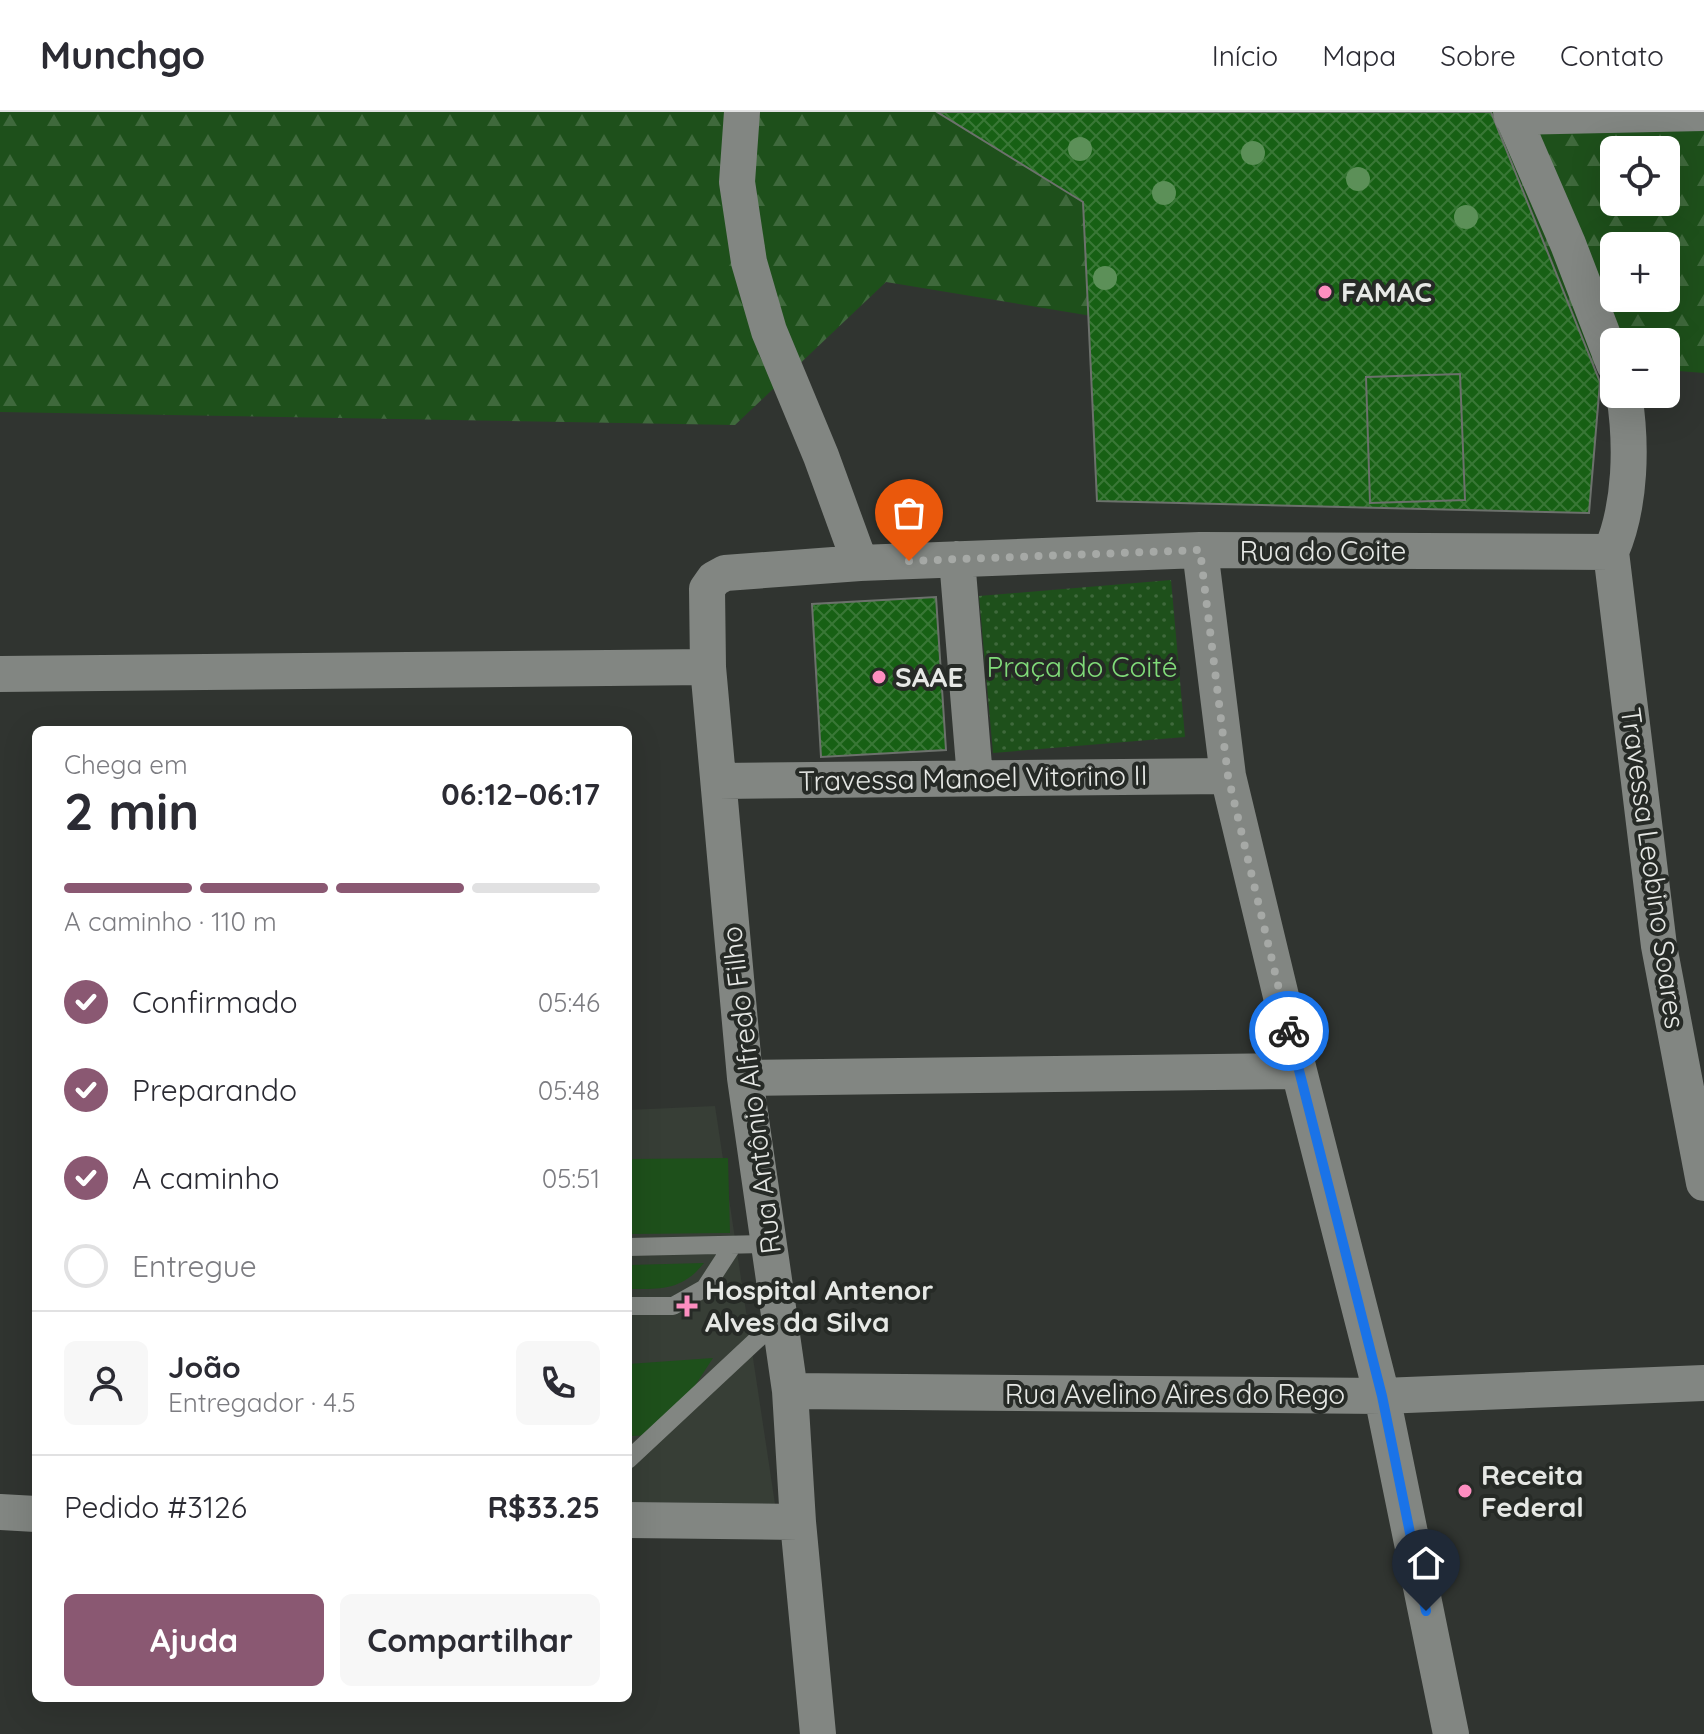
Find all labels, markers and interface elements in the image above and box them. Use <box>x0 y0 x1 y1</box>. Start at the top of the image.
text: Munchgo <box>40 31 205 79</box>
text: Início <box>1212 38 1278 73</box>
text: Mapa <box>1322 38 1396 73</box>
text: Sobre <box>1440 38 1516 73</box>
text: Contato <box>1560 38 1664 73</box>
map controls <box>1600 136 1680 408</box>
button: locate <box>1600 136 1680 216</box>
button: + <box>1600 232 1680 312</box>
place label: FAMAC <box>1341 274 1432 309</box>
marker: FAMAC <box>1316 283 1334 301</box>
button: − <box>1600 328 1680 408</box>
pin <box>875 479 943 561</box>
icon: bag <box>887 491 931 535</box>
street label: Rua do Coite <box>1240 533 1406 568</box>
park label: Praça do Coité <box>986 649 1178 684</box>
place label: SAAE <box>895 659 964 694</box>
marker: SAAE <box>870 668 888 686</box>
street label: Travessa Leobino Soares <box>1614 705 1693 1031</box>
text: Chega em <box>64 748 188 781</box>
street label: Travessa Manoel Vitorino II <box>798 757 1148 798</box>
text: 06:12–06:17 <box>441 775 600 813</box>
text: 2 min <box>64 778 199 843</box>
text: A caminho · 110 m <box>64 905 277 938</box>
street label: Rua Antônio Alfredo Filho <box>713 924 788 1256</box>
icon: check <box>64 980 108 1024</box>
text: Confirmado <box>132 983 298 1021</box>
text: 05:46 <box>538 986 600 1019</box>
courier <box>1249 991 1329 1071</box>
icon: bike <box>1267 1009 1311 1053</box>
icon: check <box>64 1068 108 1112</box>
text: Preparando <box>132 1071 297 1109</box>
text: 05:48 <box>538 1074 600 1107</box>
icon: check <box>64 1156 108 1200</box>
text: A caminho <box>132 1159 280 1197</box>
text: 05:51 <box>542 1162 600 1195</box>
text: Entregue <box>132 1247 257 1285</box>
place label: Hospital Antenor Alves da Silva <box>705 1272 933 1339</box>
marker: Hospital Antenor Alves da Silva <box>676 1295 698 1317</box>
button: person <box>64 1341 148 1425</box>
button: phone <box>516 1341 600 1425</box>
text: João <box>168 1348 241 1386</box>
street label: Rua Avelino Aires do Rego <box>1005 1376 1345 1411</box>
text: Entregador · 4.5 <box>168 1386 356 1419</box>
place label: Receita Federal <box>1481 1457 1584 1524</box>
marker: Receita Federal <box>1456 1482 1474 1500</box>
text: Pedido #3126 <box>64 1488 247 1526</box>
text: R$33.25 <box>487 1488 600 1526</box>
pin <box>1392 1529 1460 1611</box>
icon: home <box>1404 1541 1448 1585</box>
button: Ajuda <box>64 1594 324 1686</box>
button: Compartilhar <box>340 1594 600 1686</box>

